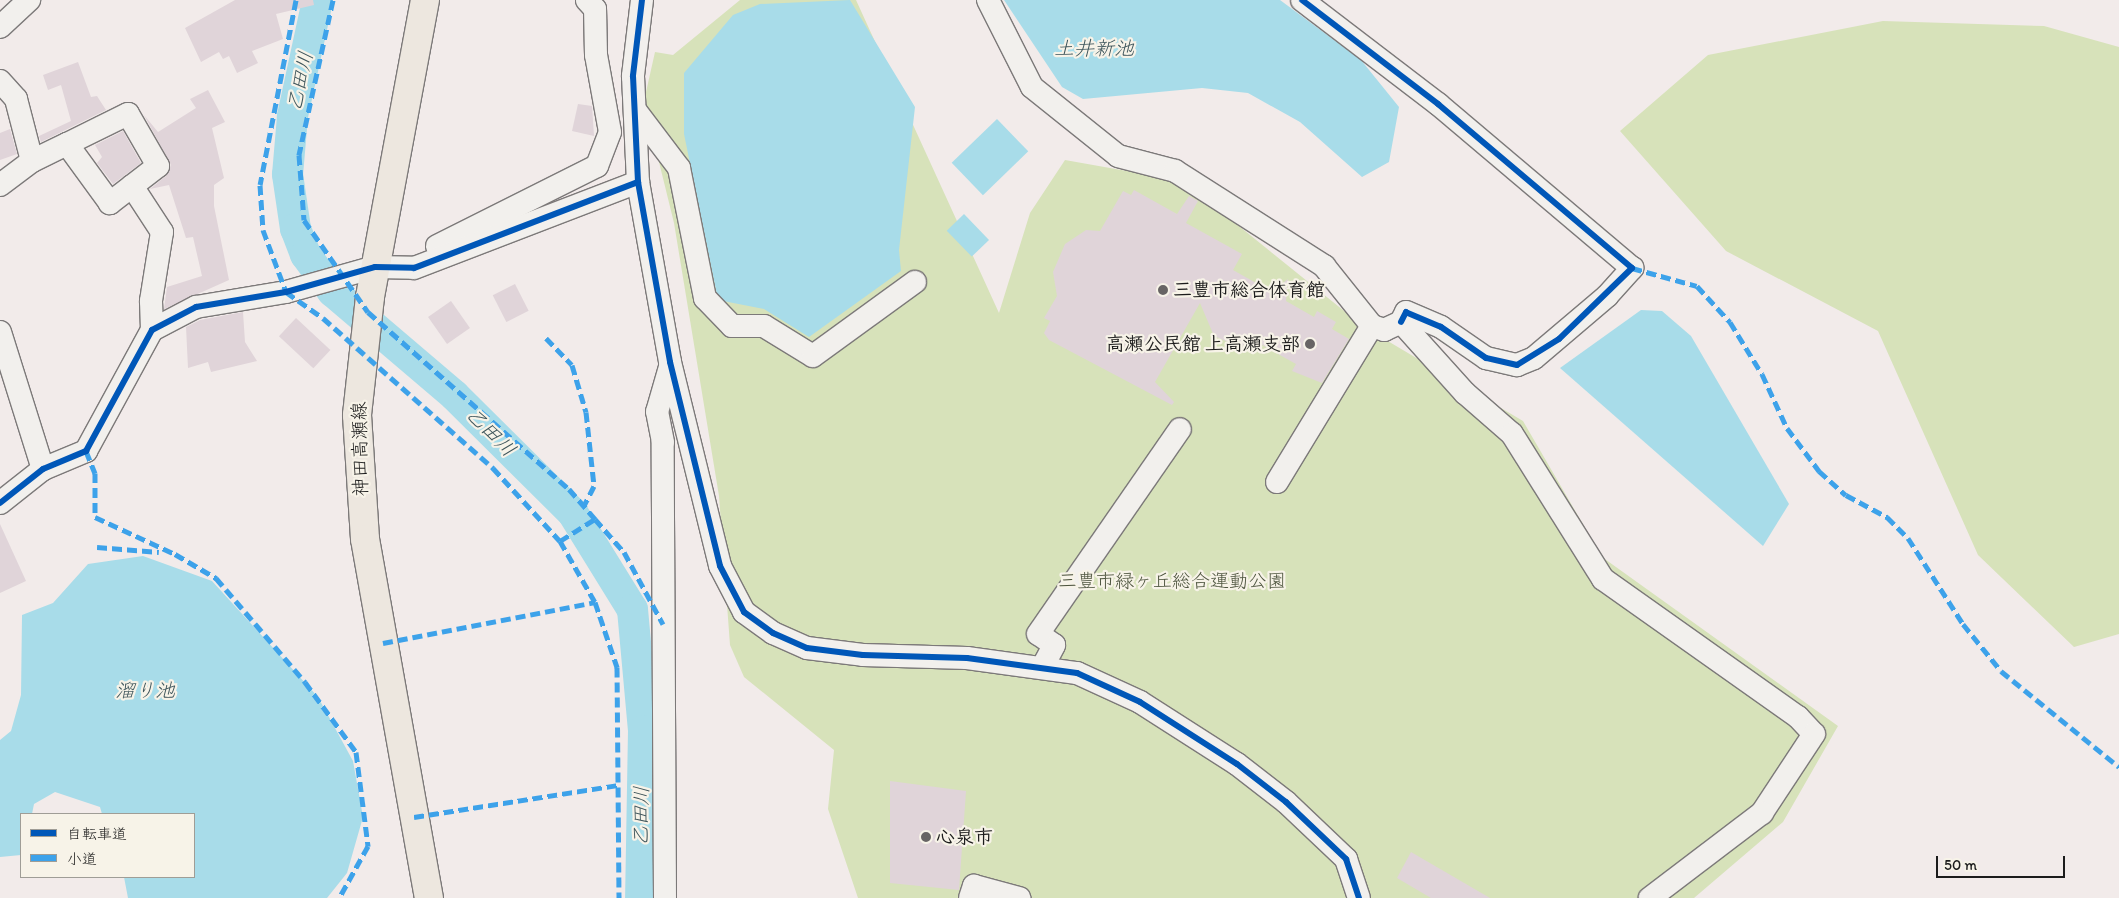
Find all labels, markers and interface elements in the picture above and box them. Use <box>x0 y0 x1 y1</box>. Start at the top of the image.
water label: 土井新池 <box>1054 36 1134 60</box>
water label: 乙田川 <box>282 49 318 113</box>
place label: 三豊市総合体育館 <box>1173 279 1325 301</box>
marker: 三豊市総合体育館 <box>1157 284 1169 296</box>
place label: 高瀬公民館 上高瀬支部 <box>1106 333 1300 355</box>
marker: 高瀬公民館 上高瀬支部 <box>1304 338 1316 350</box>
street label: 神田高瀬線 <box>348 401 372 497</box>
water label: 乙田川 <box>461 402 521 462</box>
park label: 三豊市緑ヶ丘総合運動公園 <box>1058 570 1286 592</box>
water label: 溜り池 <box>115 678 175 702</box>
water label: 乙田川 <box>628 786 654 846</box>
legend <box>20 813 195 878</box>
text: 自転車道 <box>67 825 127 843</box>
place label: 心泉市 <box>936 826 993 848</box>
marker: 心泉市 <box>920 831 932 843</box>
scale bar <box>1939 846 2068 878</box>
text: 小道 <box>67 850 97 868</box>
text: 50 m <box>1944 856 1977 874</box>

